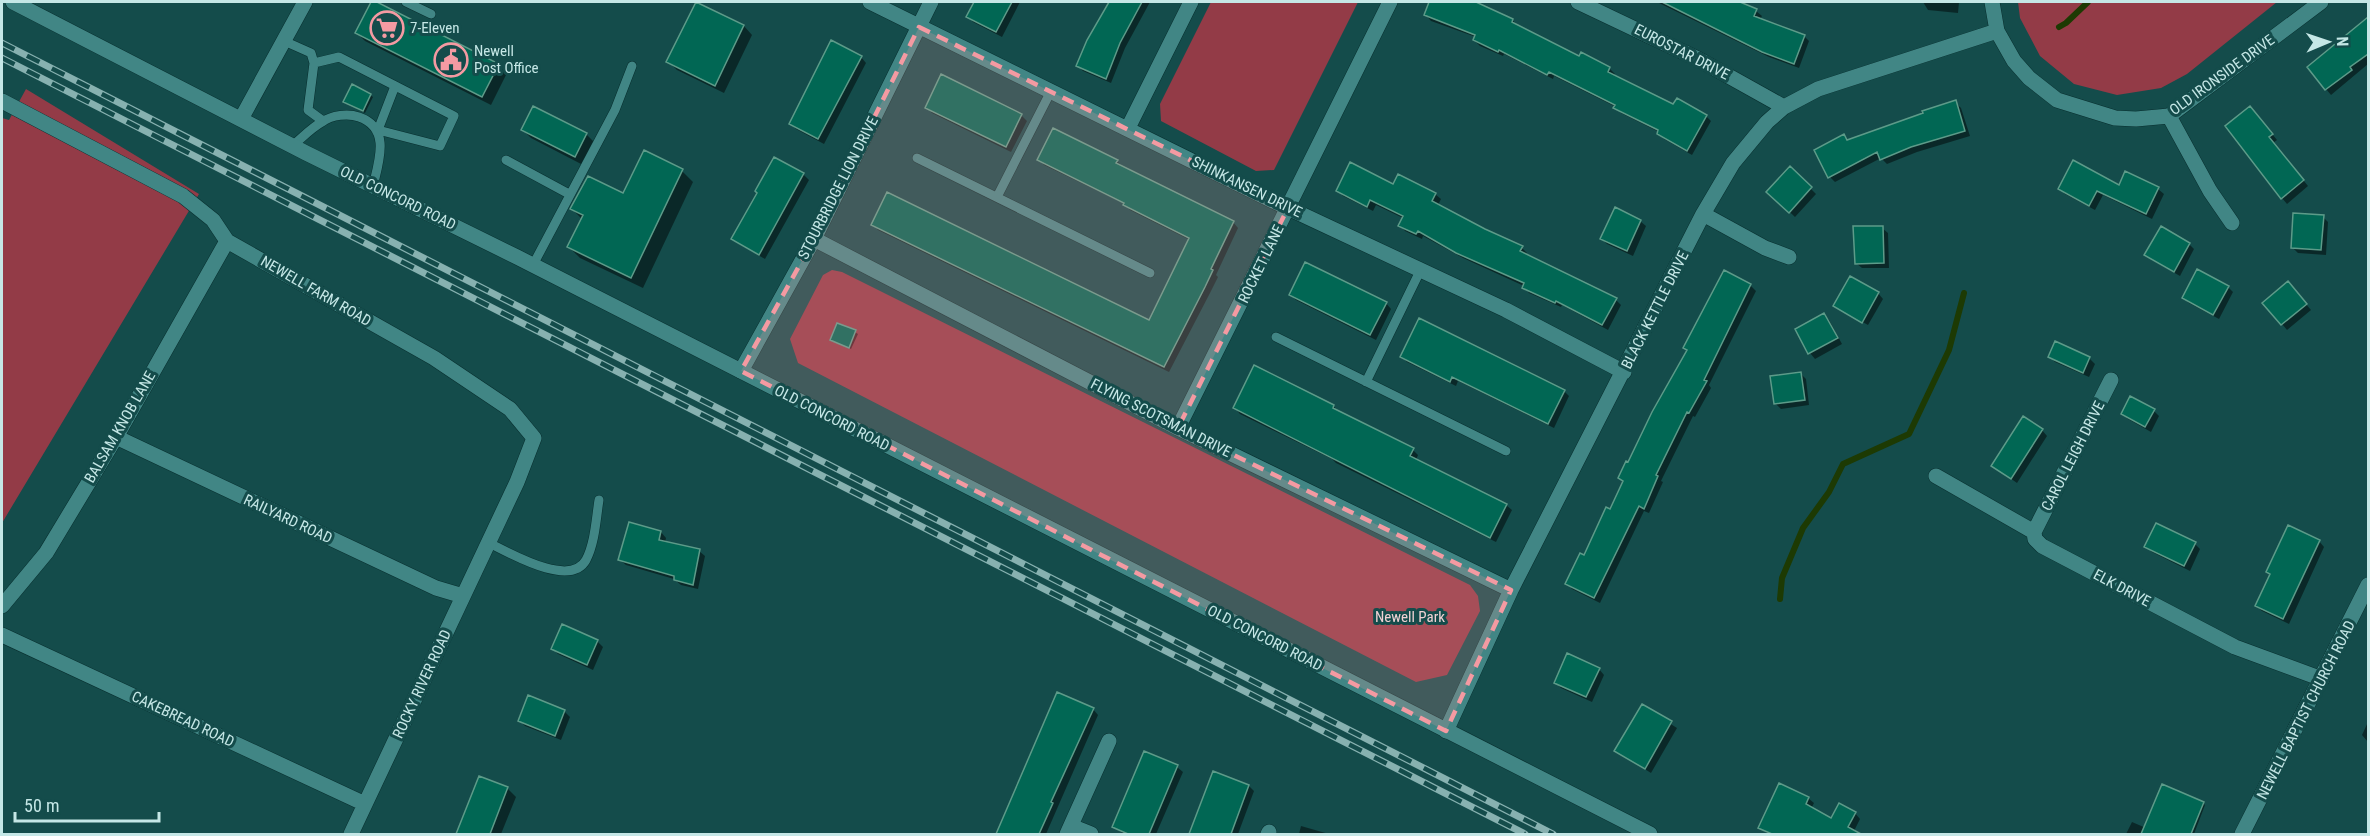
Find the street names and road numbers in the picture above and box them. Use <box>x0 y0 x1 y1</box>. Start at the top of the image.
street label: EUROSTAR DRIVE <box>1632 20 1732 84</box>
street label: OLD IRONSIDE DRIVE <box>2166 31 2278 119</box>
street label: STOURBRIDGE LION DRIVE <box>794 114 882 262</box>
street label: SHINKANSEN DRIVE <box>1189 153 1305 221</box>
street label: OLD CONCORD ROAD <box>337 162 459 234</box>
street label: ROCKET LANE <box>1234 222 1288 306</box>
street label: BLACK KETTLE DRIVE <box>1618 248 1692 372</box>
street label: NEWELL FARM ROAD <box>257 252 375 330</box>
street label: BALSAM KNOB LANE <box>81 368 159 486</box>
street label: FLYING SCOTSMAN DRIVE <box>1088 375 1234 461</box>
street label: OLD CONCORD ROAD <box>772 381 892 455</box>
street label: CAROL LEIGH DRIVE <box>2038 398 2108 514</box>
street label: RAILYARD ROAD <box>241 491 335 547</box>
street label: ELK DRIVE <box>2090 565 2154 611</box>
street label: OLD CONCORD ROAD <box>1205 601 1325 675</box>
street label: NEWELL BAPTIST CHURCH ROAD <box>2253 618 2359 802</box>
street label: ROCKY RIVER ROAD <box>389 627 455 741</box>
street label: CAKEBREAD ROAD <box>129 687 237 751</box>

